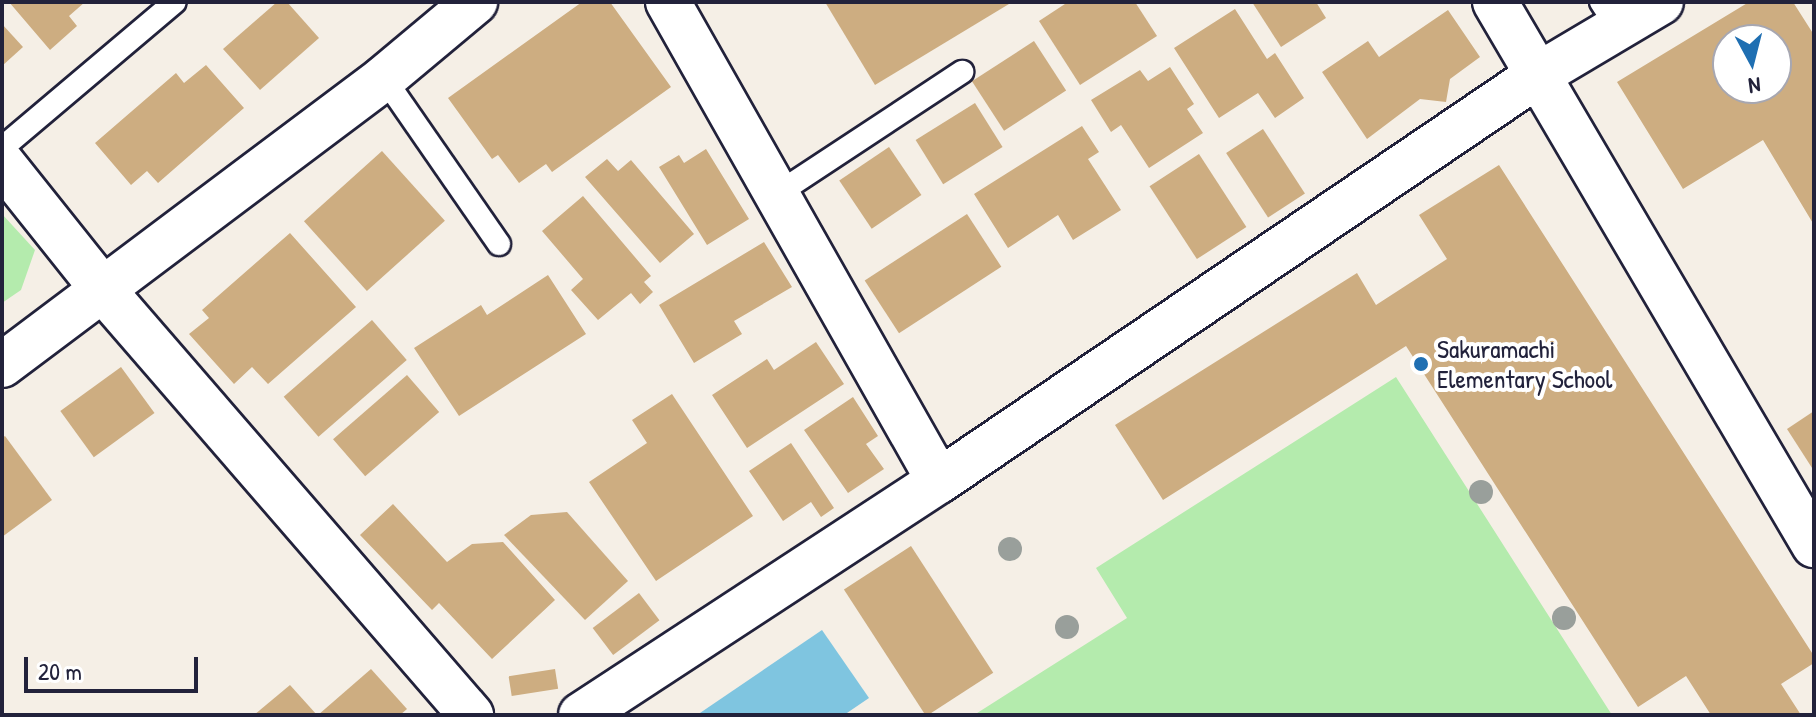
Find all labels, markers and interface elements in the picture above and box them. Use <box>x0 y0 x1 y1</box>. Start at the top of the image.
north arrow <box>1712 24 1792 104</box>
text: N <box>1747 70 1762 101</box>
place label: Sakuramachi Elementary School <box>1437 333 1612 394</box>
marker: Sakuramachi Elementary School <box>1412 355 1430 373</box>
scale bar <box>28 641 202 691</box>
text: 20 m <box>38 655 82 687</box>

